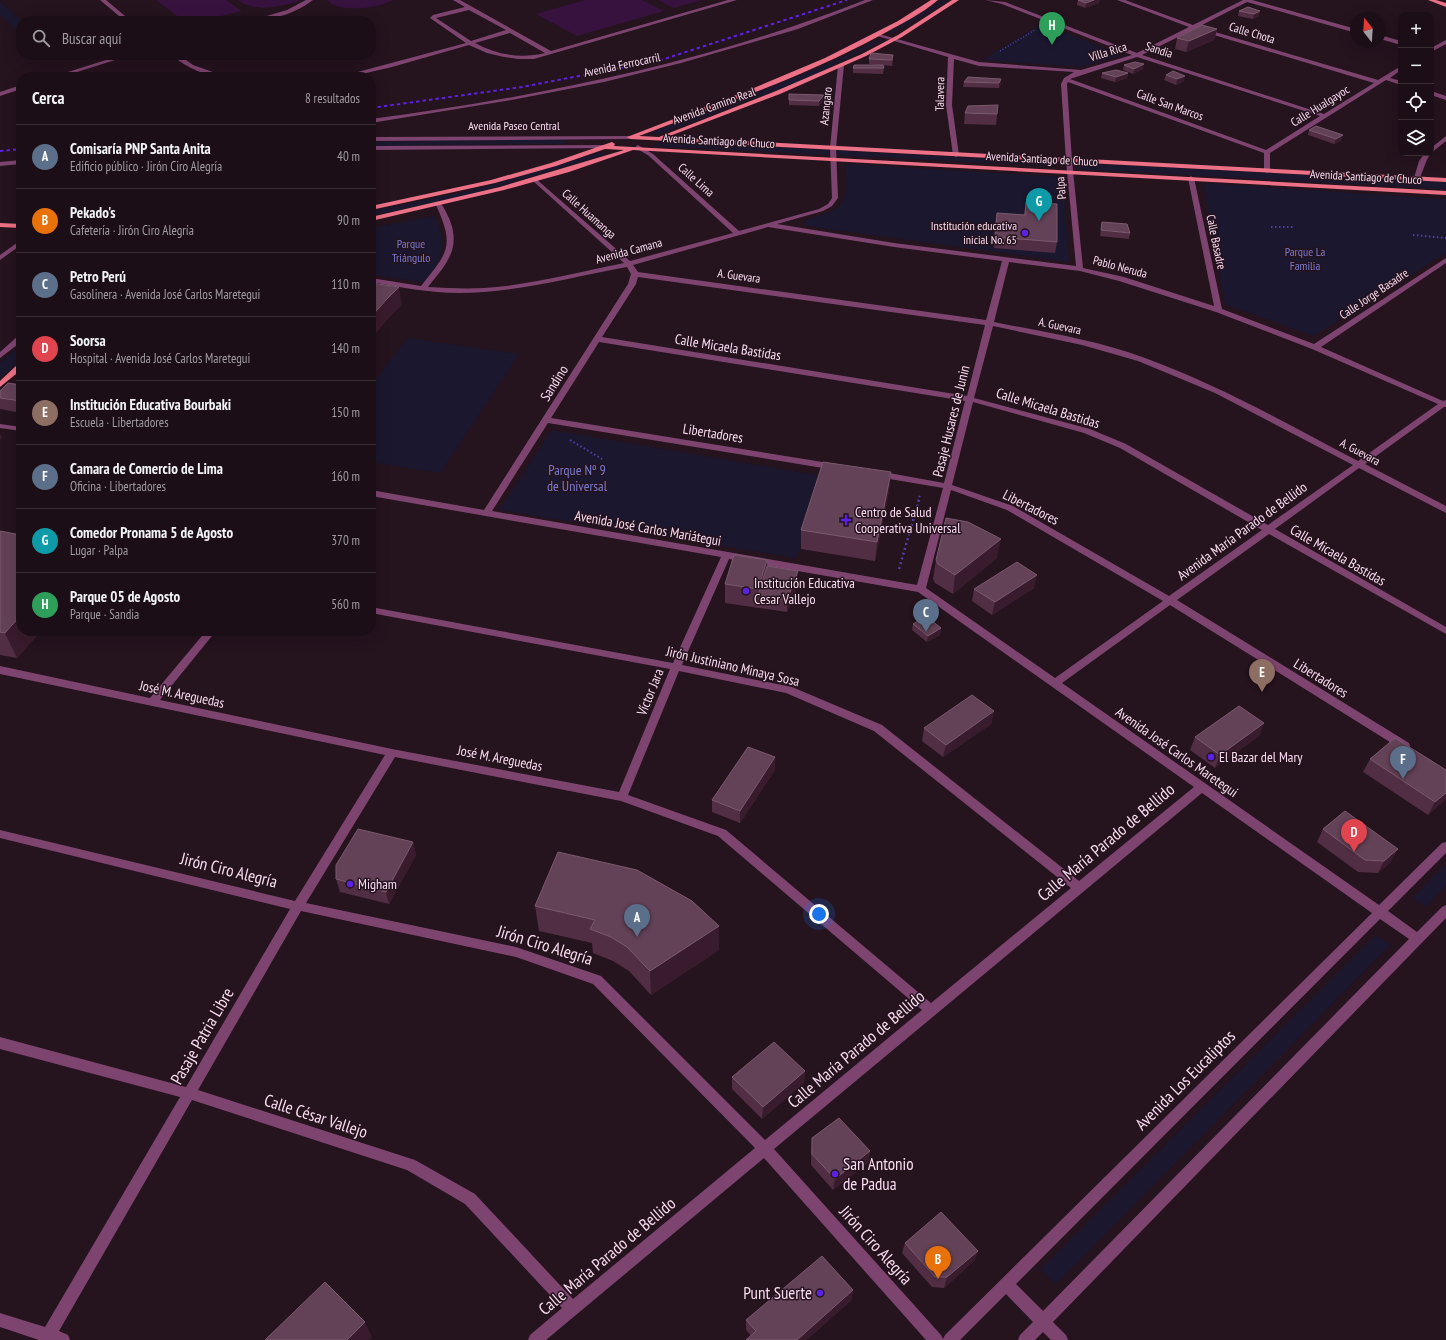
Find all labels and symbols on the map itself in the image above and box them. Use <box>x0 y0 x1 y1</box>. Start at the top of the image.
pin: H <box>1039 12 1065 45</box>
north arrow <box>1350 12 1386 48</box>
street label: Calle Chota <box>1227 18 1277 47</box>
street label: Sandia <box>1144 38 1175 61</box>
street label: Villa Rica <box>1086 39 1129 65</box>
street label: Avenida Ferrocarril <box>582 49 662 80</box>
street label: Talavera <box>932 76 947 111</box>
street label: Calle Hualgayoc <box>1288 81 1352 130</box>
street label: Avenida Camino Real <box>671 84 757 127</box>
street label: Azangaro <box>816 86 835 126</box>
street label: Calle San Marcos <box>1135 86 1206 124</box>
street label: Avenida Paseo Central <box>468 118 560 133</box>
street label: Avenida Santiago de Chuco <box>663 130 775 151</box>
street label: Avenida Santiago de Chuco <box>986 148 1098 169</box>
street label: Calle Lima <box>675 160 718 200</box>
street label: Avenida Santiago de Chuco <box>1310 166 1422 187</box>
street label: Palpa <box>1052 176 1069 200</box>
street label: Calle Huamanga <box>559 185 620 242</box>
pin: G <box>1026 188 1052 221</box>
street label: Calle Basadre <box>1203 213 1230 271</box>
place label: Institución educativa inicial No. 65 <box>931 218 1017 247</box>
marker: Institución educativa inicial No. 65 <box>1020 228 1030 238</box>
street label: Avenida Camana <box>594 234 664 267</box>
park label: Parque Triángulo <box>392 236 430 265</box>
park label: Parque La Familia <box>1285 244 1326 273</box>
street label: Pablo Neruda <box>1091 252 1149 281</box>
street label: A. Guevara <box>717 265 762 286</box>
street label: Calle Jorge Basadre <box>1336 265 1411 322</box>
street label: A. Guevara <box>1037 314 1083 337</box>
street label: Calle Micaela Bastidas <box>674 330 783 364</box>
street label: Sandino <box>536 362 572 404</box>
street label: Pasaje Husares de Junin <box>928 363 974 479</box>
street label: Calle Micaela Bastidas <box>994 384 1102 432</box>
street label: Libertadores <box>682 419 745 447</box>
street label: A. Guevara <box>1338 435 1383 468</box>
park label: Parque Nº 9 de Universal <box>547 461 608 495</box>
street label: Avenida María Parado de Bellido <box>1174 478 1310 584</box>
street label: Libertadores <box>1000 485 1062 529</box>
place label: Centro de Salud Cooperativa Universal <box>855 503 961 537</box>
street label: Avenida José Carlos Mariátegui <box>573 506 723 550</box>
marker: Centro de Salud Cooperativa Universal <box>840 514 852 526</box>
street label: Calle Micaela Bastidas <box>1287 520 1389 590</box>
place label: Institución Educativa Cesar Vallejo <box>754 574 855 608</box>
marker: Institución Educativa Cesar Vallejo <box>741 586 751 596</box>
pin: C <box>913 599 939 632</box>
street label: Jirón Justiniano Minaya Sosa <box>664 642 801 690</box>
street label: Libertadores <box>1290 654 1352 702</box>
pin: E <box>1249 659 1275 692</box>
street label: Víctor Jara <box>632 666 668 719</box>
street label: José M. Areguedas <box>137 676 226 712</box>
street label: Avenida José Carlos Maretegui <box>1112 703 1242 801</box>
street label: José M. Areguedas <box>455 741 544 775</box>
pin: F <box>1390 746 1416 779</box>
place label: El Bazar del Mary <box>1219 748 1303 766</box>
marker: El Bazar del Mary <box>1206 752 1216 762</box>
street label: Calle María Parado de Bellido <box>1033 778 1179 906</box>
pin: D <box>1341 819 1367 852</box>
street label: Jirón Ciro Alegría <box>177 847 280 893</box>
place label: Migham <box>358 875 397 893</box>
marker: Migham <box>345 879 355 889</box>
pin: A <box>624 904 650 937</box>
your location <box>809 904 829 924</box>
street label: Jirón Ciro Alegría <box>494 920 595 970</box>
street label: Pasaje Patria Libre <box>165 984 239 1088</box>
street label: Calle María Parado de Bellido <box>783 985 929 1113</box>
street label: Avenida Los Eucaliptos <box>1130 1025 1240 1135</box>
street label: Calle César Vallejo <box>261 1089 371 1143</box>
place label: San Antonio de Padua <box>843 1153 914 1195</box>
marker: San Antonio de Padua <box>830 1169 840 1179</box>
street label: Calle María Parado de Bellido <box>534 1192 680 1320</box>
street label: Jirón Ciro Alegría <box>834 1200 917 1289</box>
pin: B <box>925 1246 951 1279</box>
place label: Punt Suerte <box>743 1282 812 1304</box>
marker: Punt Suerte <box>815 1288 825 1298</box>

